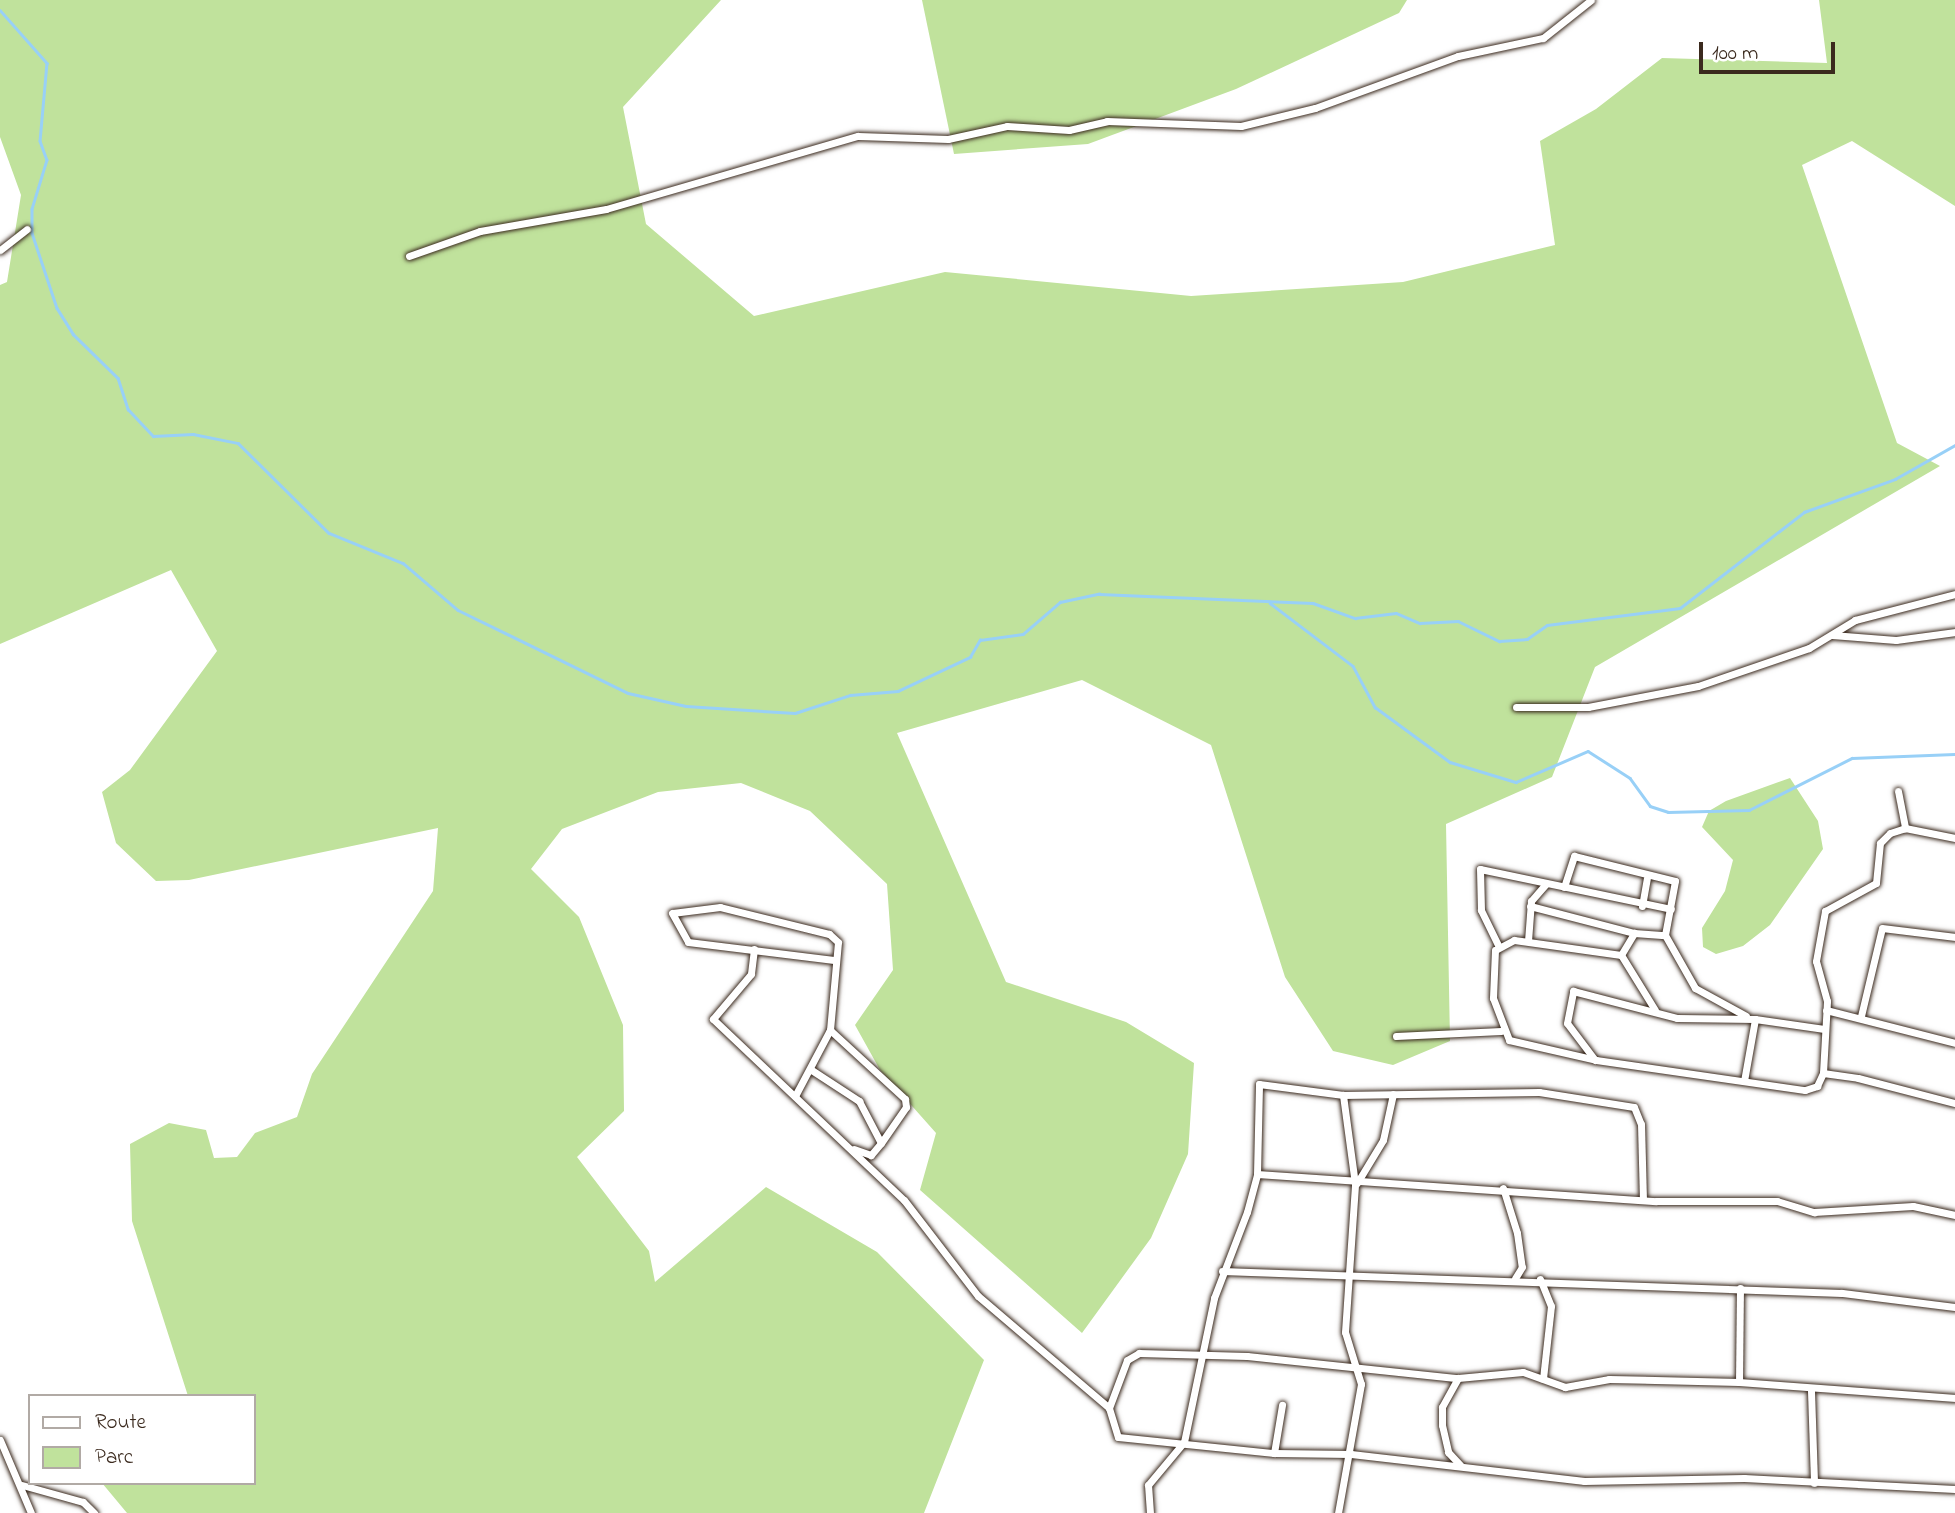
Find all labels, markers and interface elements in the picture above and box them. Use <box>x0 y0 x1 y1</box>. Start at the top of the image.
scale bar <box>1703 28 1840 72</box>
text: 100 m <box>1712 39 1758 69</box>
legend <box>28 1394 256 1485</box>
text: Route <box>95 1408 146 1438</box>
text: Parc <box>95 1443 133 1473</box>

